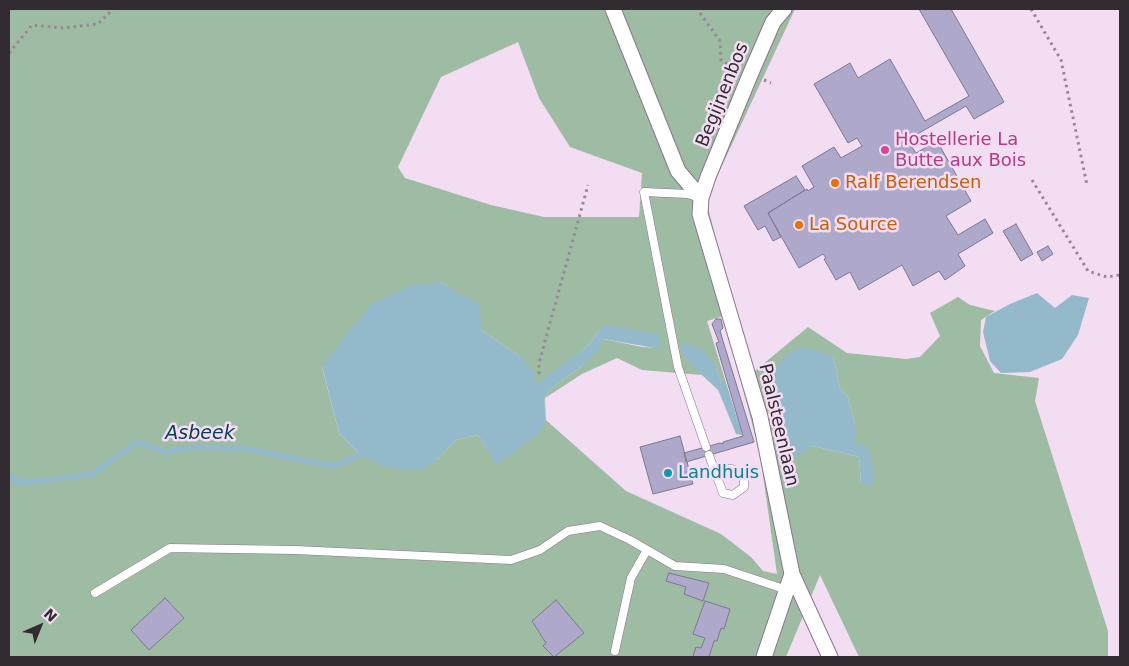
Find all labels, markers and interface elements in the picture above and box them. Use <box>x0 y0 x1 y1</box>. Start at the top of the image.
street label: Begijnenbos <box>692 40 754 150</box>
place label: Hostellerie La Butte aux Bois <box>895 129 1026 172</box>
marker: Hostellerie La Butte aux Bois <box>879 144 891 156</box>
place label: Ralf Berendsen <box>845 172 981 194</box>
marker: Ralf Berendsen <box>829 177 841 189</box>
place label: La Source <box>809 214 898 236</box>
marker: La Source <box>793 219 805 231</box>
street label: Paalsteenlaan <box>753 361 803 489</box>
water label: Asbeek <box>165 423 235 445</box>
place label: Landhuis <box>678 462 759 484</box>
marker: Landhuis <box>662 467 674 479</box>
north arrow <box>15 601 65 651</box>
text: N <box>41 605 60 625</box>

